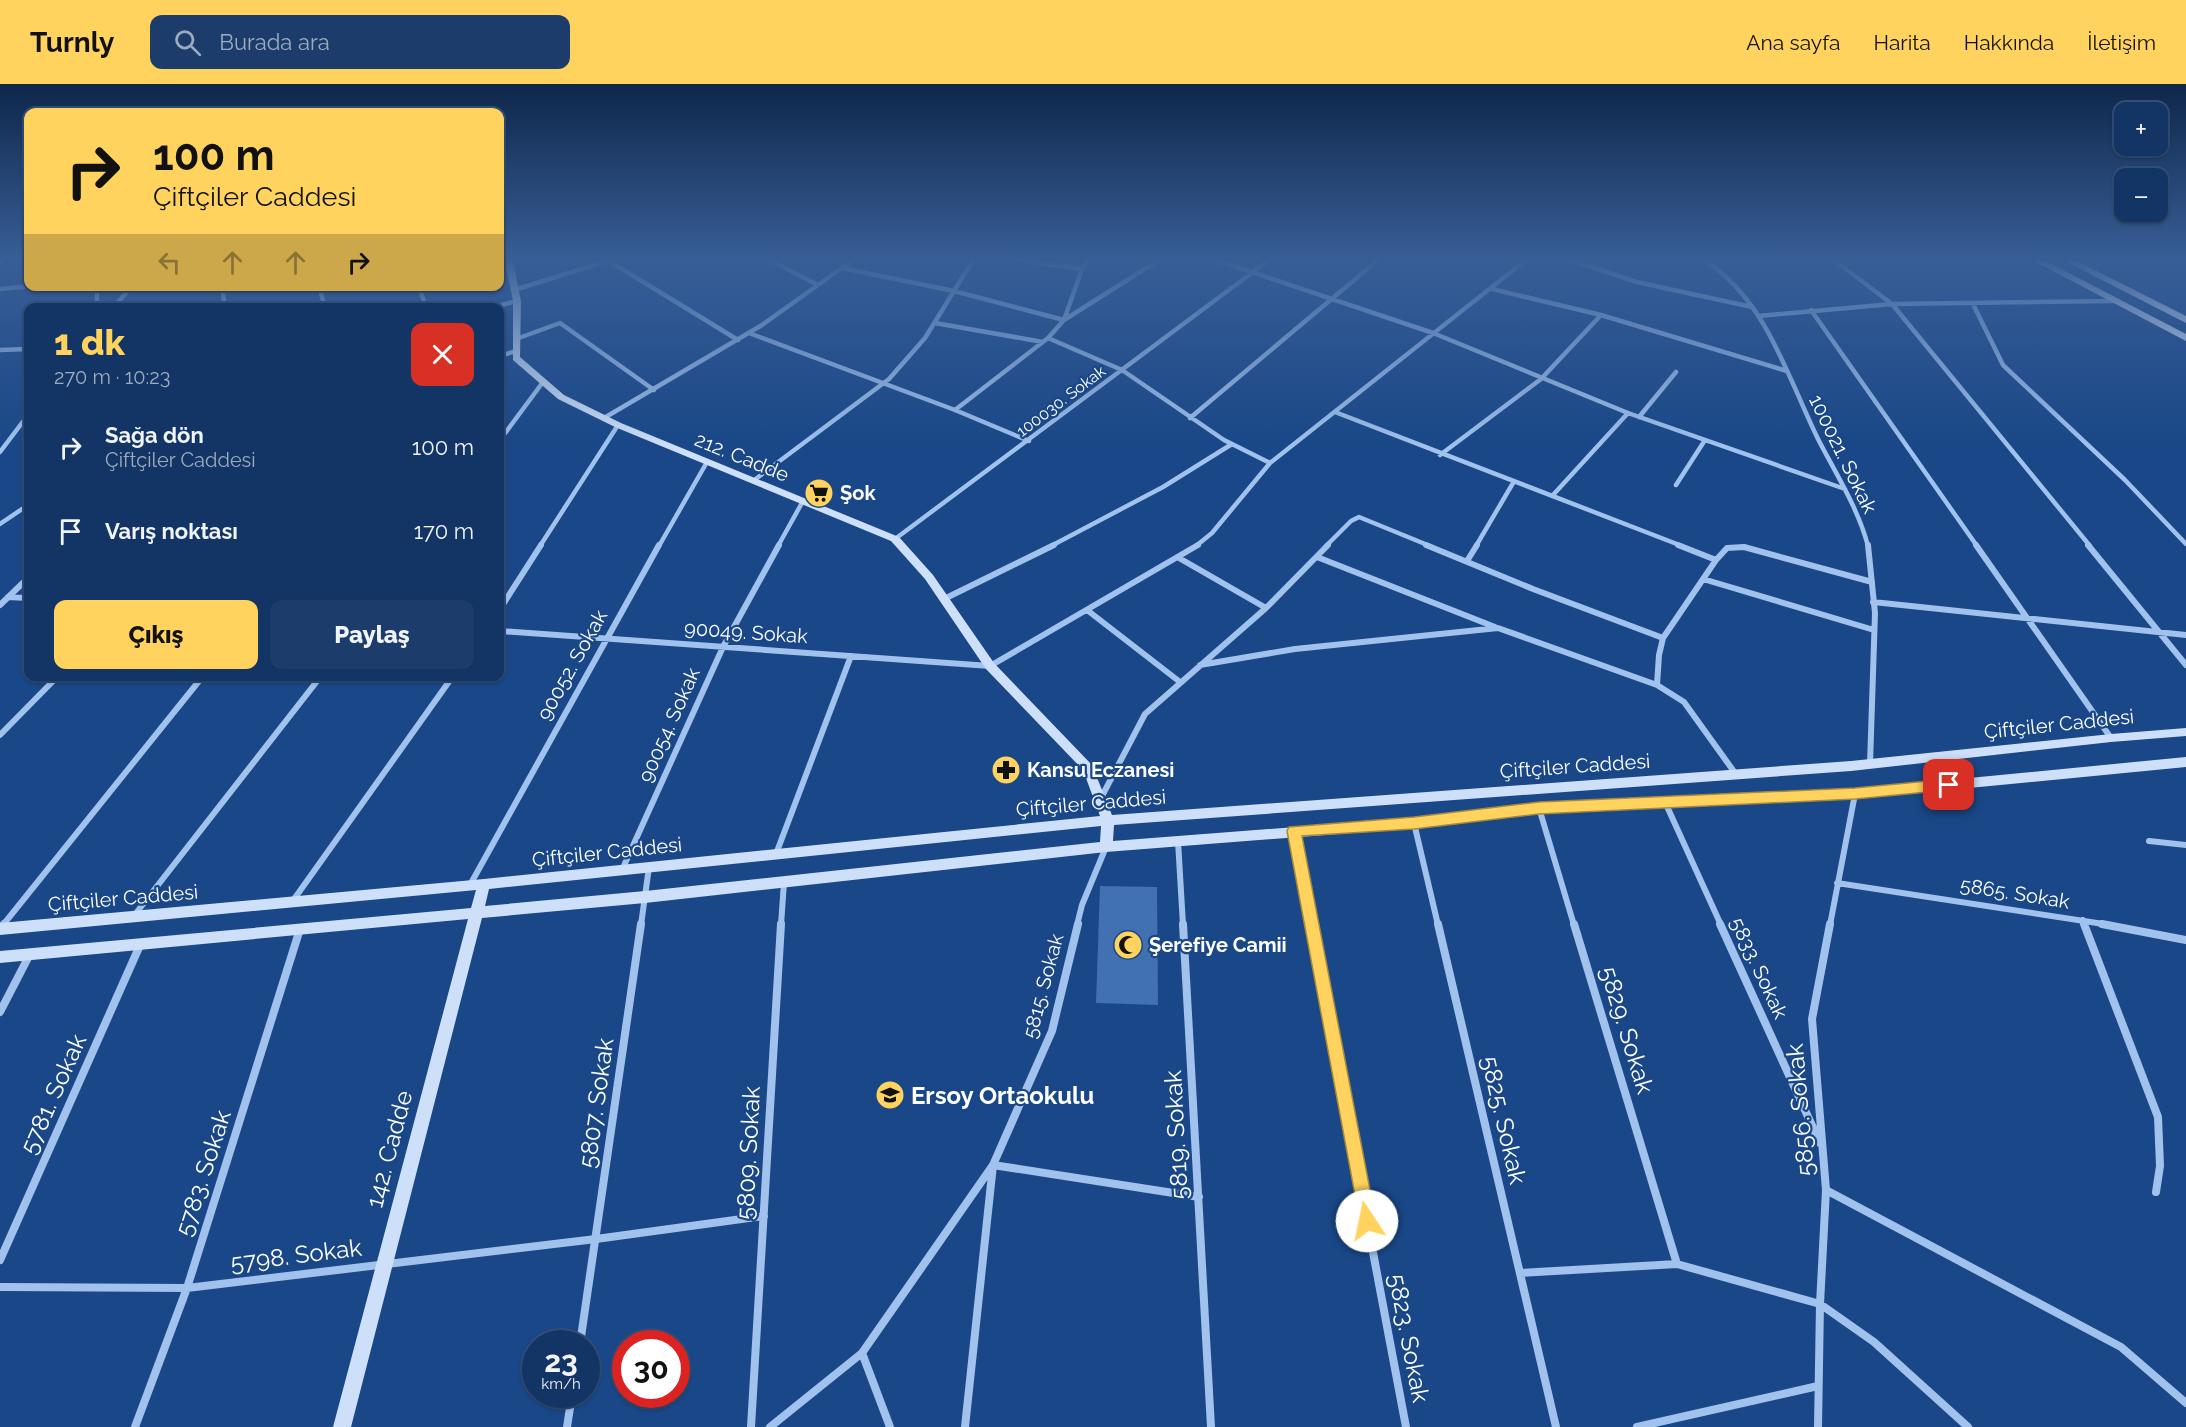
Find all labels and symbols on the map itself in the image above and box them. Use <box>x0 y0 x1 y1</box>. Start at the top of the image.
street label: 100030. Sokak <box>1013 361 1110 441</box>
street label: 100021. Sokak <box>1804 391 1882 518</box>
street label: 212. Cadde <box>691 427 793 487</box>
supermarket icon: Şok <box>803 477 835 509</box>
place label: Şok <box>840 481 876 505</box>
street label: 90052. Sokak <box>532 605 612 724</box>
street label: 90049. Sokak <box>683 616 809 648</box>
street label: 90054. Sokak <box>633 664 705 786</box>
street label: Çiftçiler Caddesi <box>1983 704 2135 744</box>
street label: Çiftçiler Caddesi <box>1499 749 1651 783</box>
pharmacy icon: Kansu Eczanesi <box>990 754 1022 786</box>
place label: Kansu Eczanesi <box>1027 758 1174 782</box>
pin <box>1923 759 1974 810</box>
street label: Çiftçiler Caddesi <box>1015 784 1167 822</box>
street label: Çiftçiler Caddesi <box>531 832 683 872</box>
street label: 5865. Sokak <box>1958 872 2072 914</box>
street label: Çiftçiler Caddesi <box>47 879 199 917</box>
street label: 5833. Sokak <box>1725 913 1793 1023</box>
mosque icon: Şerefiye Camii <box>1112 929 1144 961</box>
street label: 5815. Sokak <box>1018 931 1069 1041</box>
place label: Şerefiye Camii <box>1149 933 1287 957</box>
street label: 5829. Sokak <box>1594 963 1660 1098</box>
street label: 5781. Sokak <box>14 1029 92 1159</box>
street label: 5807. Sokak <box>573 1036 620 1170</box>
street label: 5856. Sokak <box>1780 1042 1820 1177</box>
street label: 5825. Sokak <box>1475 1053 1533 1187</box>
street label: 5819. Sokak <box>1158 1069 1194 1200</box>
school or university icon: Ersoy Ortaokulu <box>874 1079 906 1111</box>
place label: Ersoy Ortaokulu <box>911 1081 1094 1110</box>
street label: 5809. Sokak <box>730 1085 766 1221</box>
street label: 142. Cadde <box>359 1087 419 1211</box>
street label: 5783. Sokak <box>169 1106 237 1240</box>
position arrow <box>1335 1189 1399 1253</box>
street label: 5798. Sokak <box>229 1233 364 1277</box>
street label: 5823. Sokak <box>1382 1271 1436 1405</box>
speed limit sign: 30 <box>612 1330 690 1408</box>

